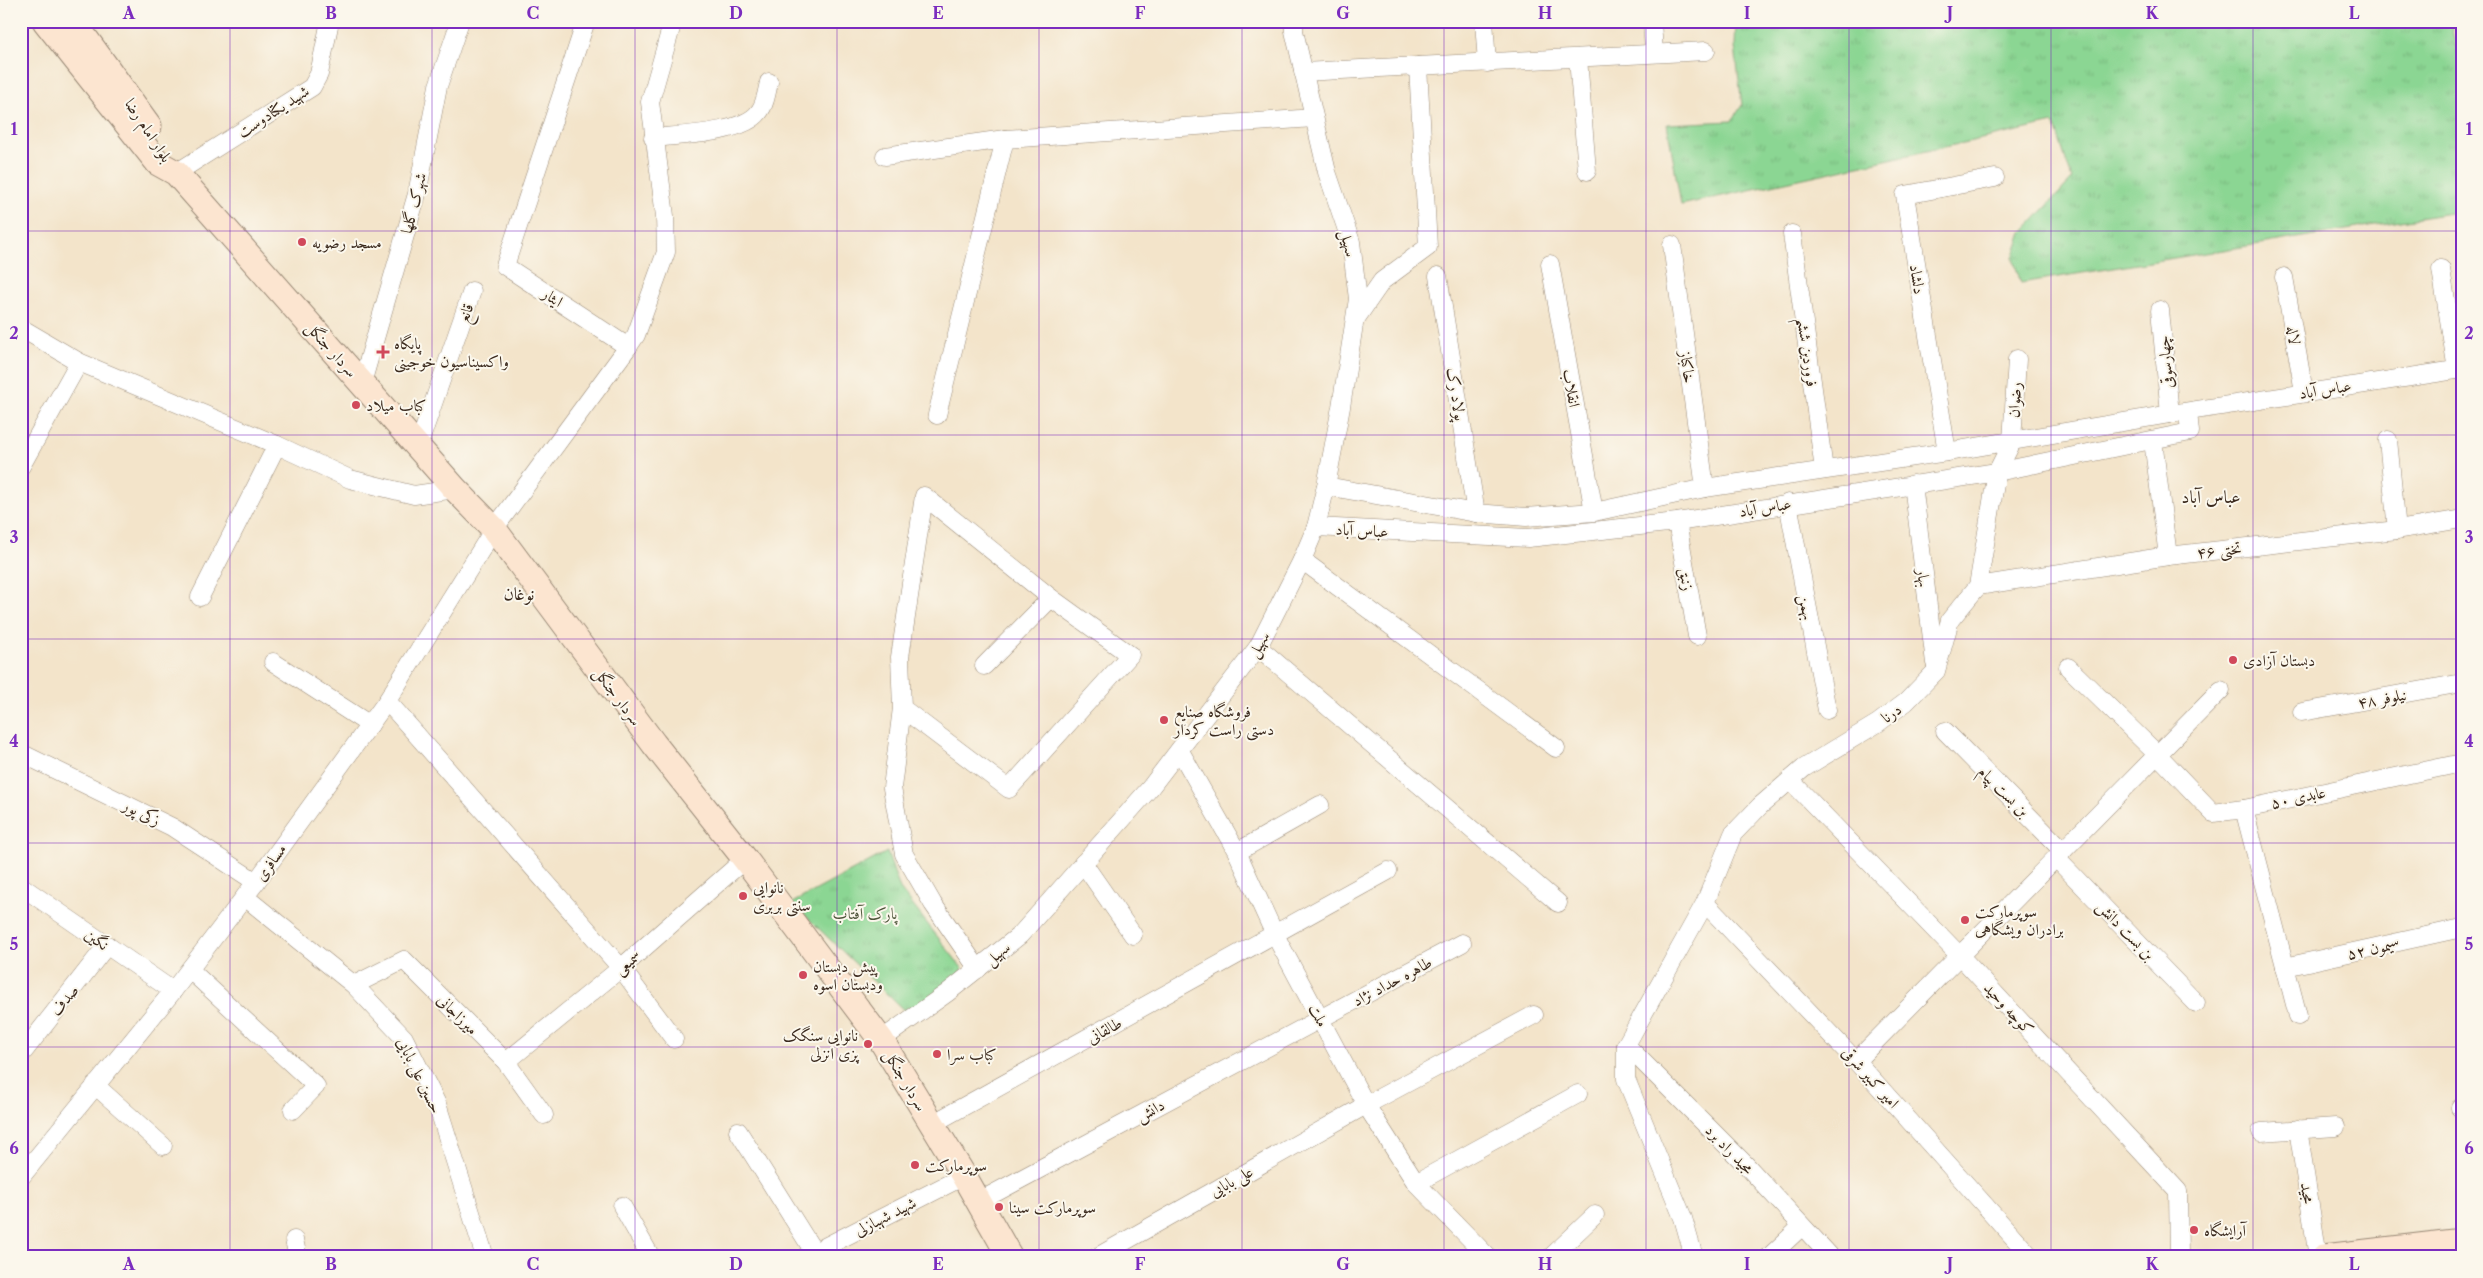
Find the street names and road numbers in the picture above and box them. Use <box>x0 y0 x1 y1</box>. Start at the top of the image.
street label: شهید یکتادوست <box>233 80 313 142</box>
street label: بلوار امام رضا <box>117 94 177 169</box>
street label: شهرک گلها <box>396 171 431 236</box>
street label: سهیل <box>1334 228 1362 259</box>
street label: دلشاد <box>1906 263 1930 295</box>
street label: ایثار <box>537 282 567 312</box>
street label: قانع <box>452 301 483 327</box>
street label: فروردین ششم <box>1786 316 1823 389</box>
street label: سردار جنگل <box>300 317 362 382</box>
street label: لاله <box>2283 324 2306 346</box>
street label: چهارسوقی <box>2153 335 2178 389</box>
street label: خاکباز <box>1675 348 1700 385</box>
street label: پولاد رک <box>1441 366 1471 423</box>
street label: انقلاب <box>1558 367 1585 409</box>
street label: عباس آباد <box>2297 375 2353 403</box>
street label: رضوان <box>2003 382 2026 418</box>
street label: عباس آباد <box>1737 493 1793 521</box>
street label: عباس آباد <box>1335 519 1389 541</box>
street label: تختی ۴۶ <box>2196 538 2243 564</box>
street label: زنبق <box>1674 566 1699 592</box>
street label: بهار <box>1912 566 1935 589</box>
street label: بهمن <box>1793 592 1819 622</box>
street label: سهیل <box>1242 627 1275 662</box>
street label: سردار جنگل <box>588 663 646 730</box>
street label: نیلوفر ۴۸ <box>2356 684 2408 713</box>
street label: درنا <box>1877 699 1905 727</box>
street label: بن بست پیام <box>1971 761 2034 824</box>
street label: عابدی ۵۰ <box>2269 781 2327 813</box>
street label: زکی پور <box>117 794 164 831</box>
street label: مسافری <box>250 839 291 885</box>
street label: بن بست دانش <box>2092 896 2159 965</box>
street label: نگین <box>81 924 113 954</box>
street label: سیمون ۵۲ <box>2345 933 2401 964</box>
street label: سهیل <box>980 937 1015 971</box>
street label: سمیعی <box>609 945 646 981</box>
street label: طاهره حداد نژاد <box>1349 952 1436 1011</box>
street label: کوچه وحید <box>1978 978 2038 1040</box>
street label: صدف <box>46 980 82 1020</box>
street label: میرزاجانی <box>433 989 483 1039</box>
street label: ملت <box>1305 1000 1333 1030</box>
street label: طالقانی <box>1083 1012 1125 1048</box>
street label: حسین علی بابایی <box>391 1034 447 1117</box>
street label: امیر کبیر شرقی <box>1837 1042 1904 1113</box>
street label: سردار جنگل <box>878 1046 932 1115</box>
street label: دانش <box>1132 1094 1168 1127</box>
street label: مجید راد برد <box>1701 1120 1759 1178</box>
street label: علی بابایی <box>1206 1161 1257 1203</box>
street label: مجید <box>2296 1181 2320 1205</box>
street label: شهید شهبازلی <box>851 1192 920 1241</box>

